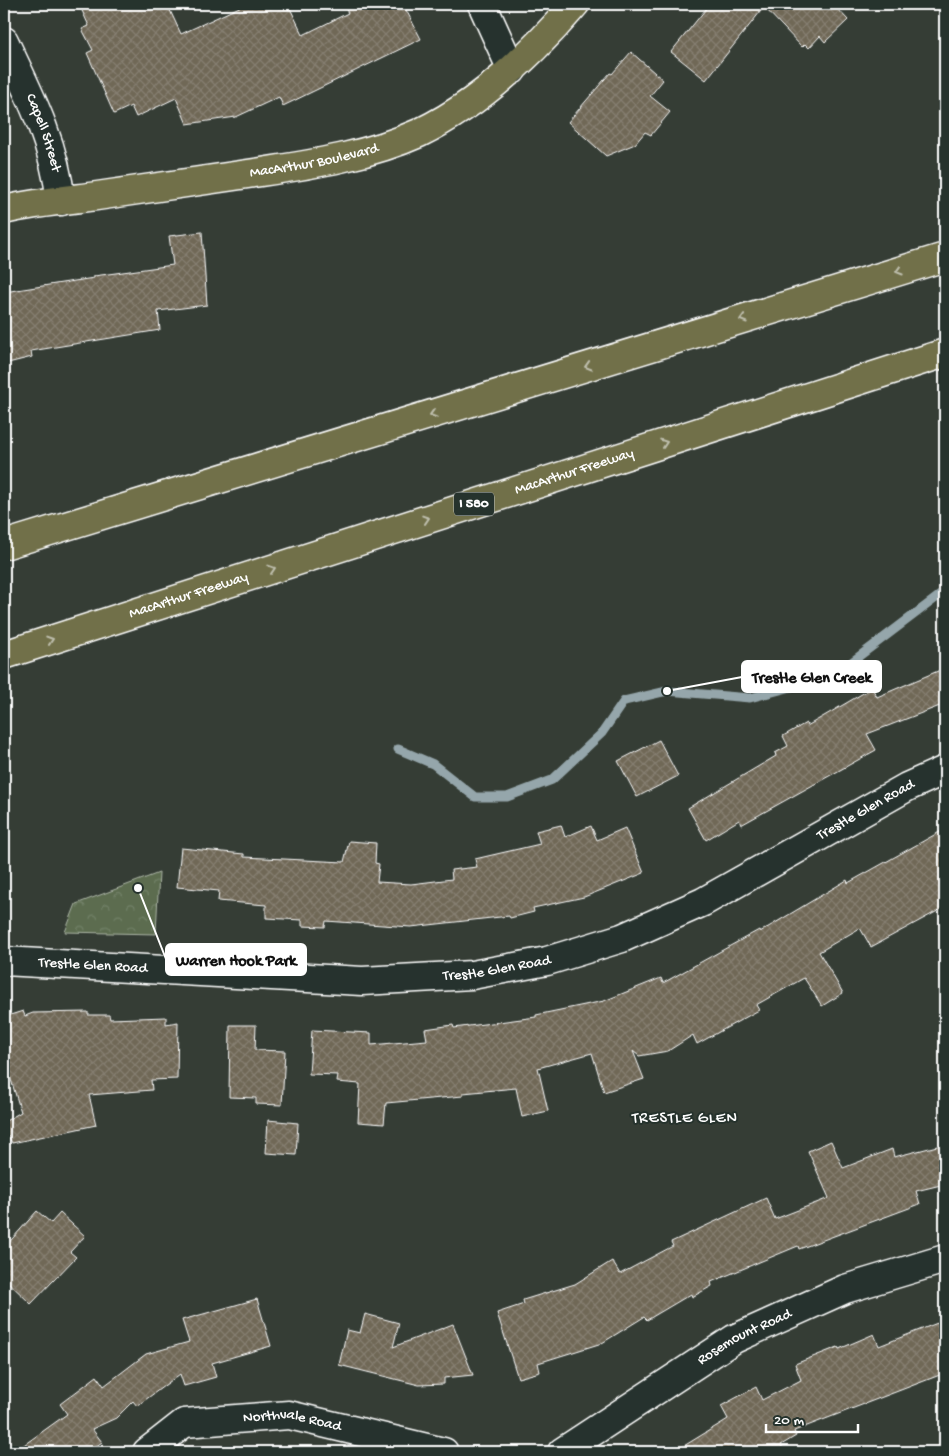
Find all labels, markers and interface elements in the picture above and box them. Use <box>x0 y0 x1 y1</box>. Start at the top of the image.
street label: Capell Street <box>21 91 65 175</box>
street label: MacArthur Boulevard <box>249 139 382 183</box>
one-way arrow <box>895 265 903 275</box>
one-way arrow <box>740 313 748 323</box>
one-way arrow <box>584 361 593 371</box>
one-way arrow <box>429 408 437 418</box>
one-way arrow <box>660 439 668 449</box>
street label: MacArthur Freeway <box>513 444 637 499</box>
road number: I 580 <box>454 492 494 516</box>
one-way arrow <box>422 515 430 525</box>
one-way arrow <box>267 565 275 575</box>
street label: MacArthur Freeway <box>127 568 251 623</box>
one-way arrow <box>46 636 54 646</box>
callout: Trestle Glen Creek <box>742 661 881 692</box>
text: Trestle Glen Creek <box>750 670 874 689</box>
street label: Trestle Glen Road <box>813 775 918 845</box>
callout: Warren Hook Park <box>166 944 306 975</box>
street label: Trestle Glen Road <box>441 951 553 986</box>
text: Warren Hook Park <box>175 953 298 972</box>
street label: Trestle Glen Road <box>37 954 149 978</box>
district label: TRESTLE GLEN <box>631 1110 738 1129</box>
street label: Rosemount Road <box>694 1305 796 1369</box>
scale bar <box>766 1401 859 1433</box>
street label: Northvale Road <box>242 1406 344 1436</box>
text: 20 m <box>774 1412 804 1430</box>

